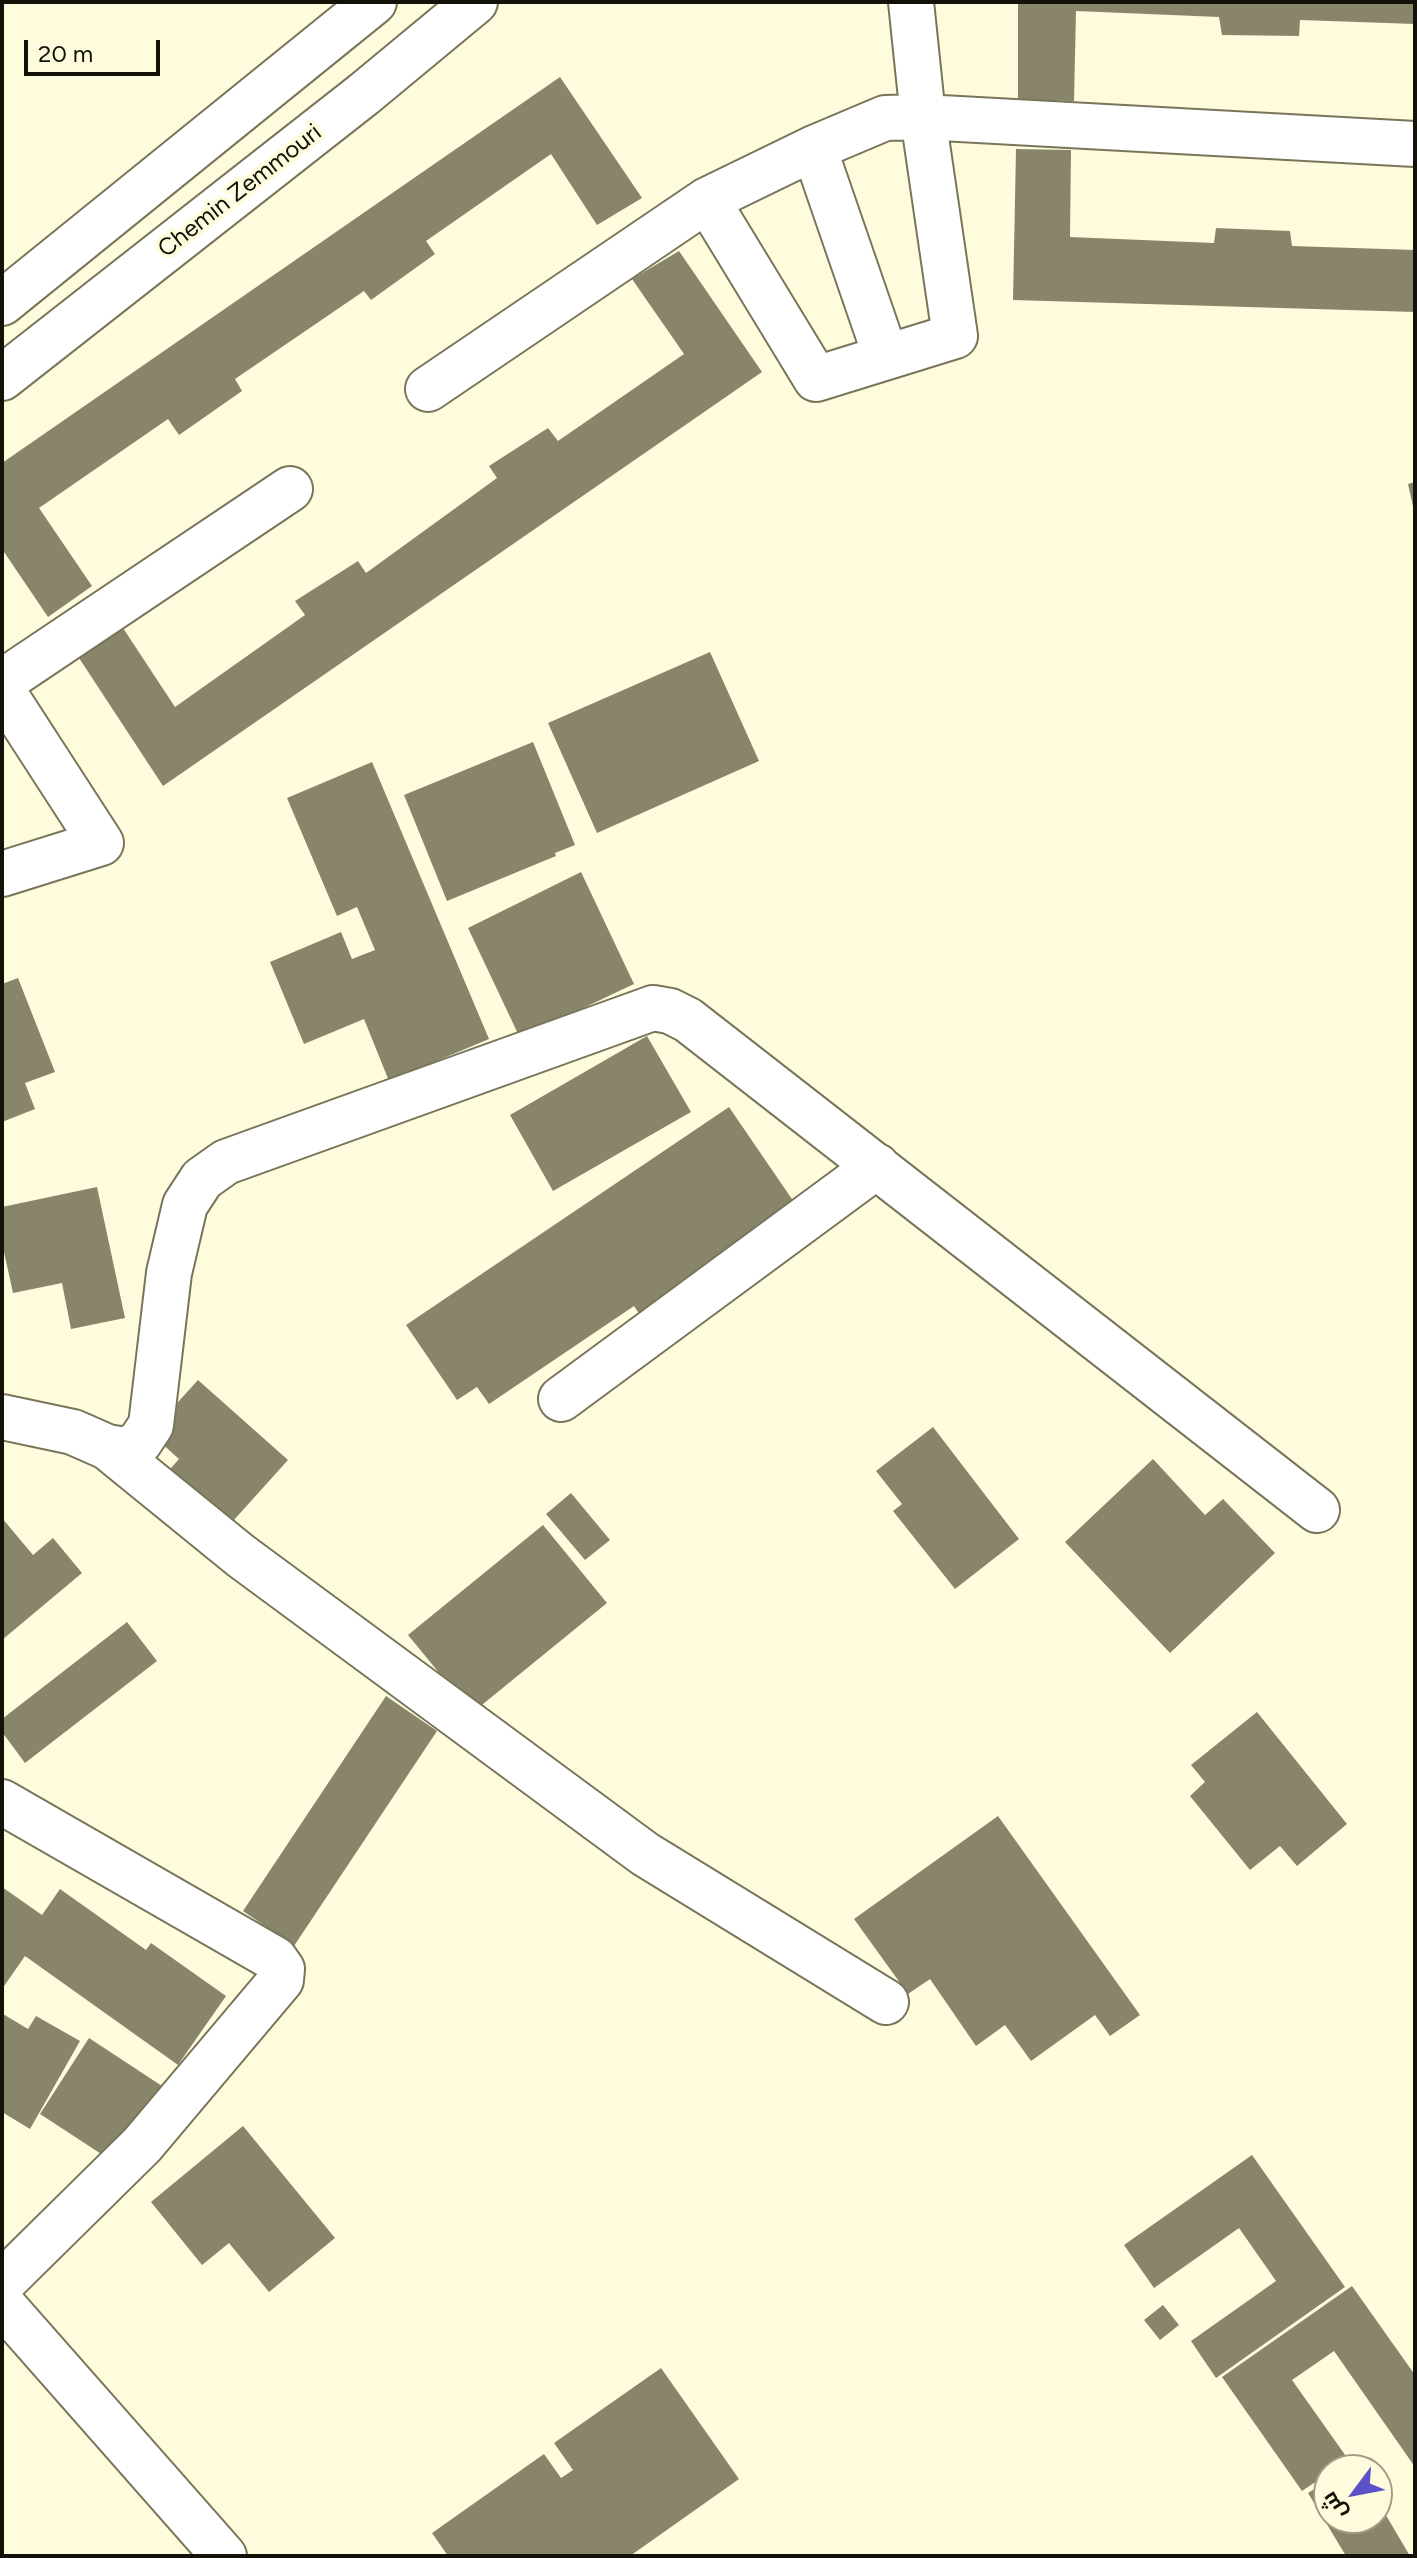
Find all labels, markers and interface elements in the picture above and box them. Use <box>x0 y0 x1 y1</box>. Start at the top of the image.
scale bar <box>28 24 164 74</box>
text: 20 m <box>38 39 93 68</box>
street label: Chemin Zemmouri <box>153 118 327 264</box>
north arrow <box>1313 2454 1393 2534</box>
text: ش <box>1315 2487 1353 2525</box>

